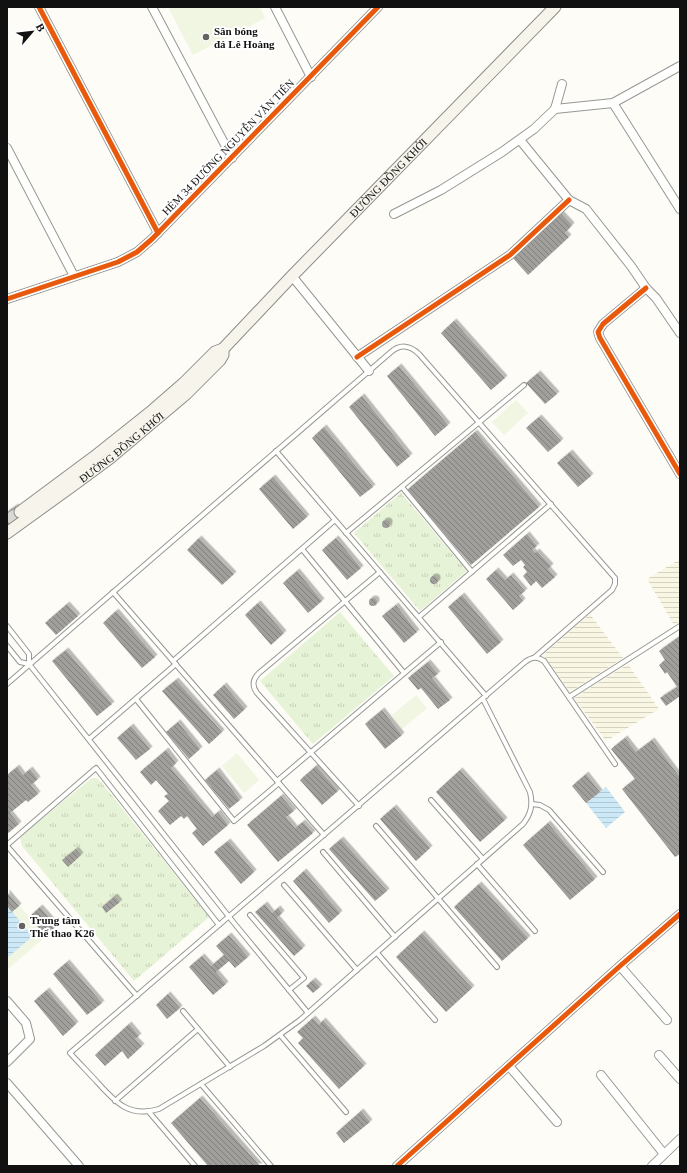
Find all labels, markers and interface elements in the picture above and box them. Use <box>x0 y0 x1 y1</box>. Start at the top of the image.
north arrow <box>12 12 52 52</box>
text: B <box>34 21 48 34</box>
place label: Sân bóng đá Lê Hoàng <box>214 25 275 50</box>
marker: Sân bóng đá Lê Hoàng <box>201 32 211 42</box>
street label: HẺM 34 ĐƯỜNG NGUYỄN VĂN TIÊN <box>160 76 296 217</box>
street label: ĐƯỜNG ĐỒNG KHỞI <box>347 136 429 220</box>
street label: ĐƯỜNG ĐỒNG KHỞI <box>77 409 166 485</box>
place label: Trung tâm Thể thao K26 <box>30 914 95 939</box>
marker: Trung tâm Thể thao K26 <box>17 921 27 931</box>

